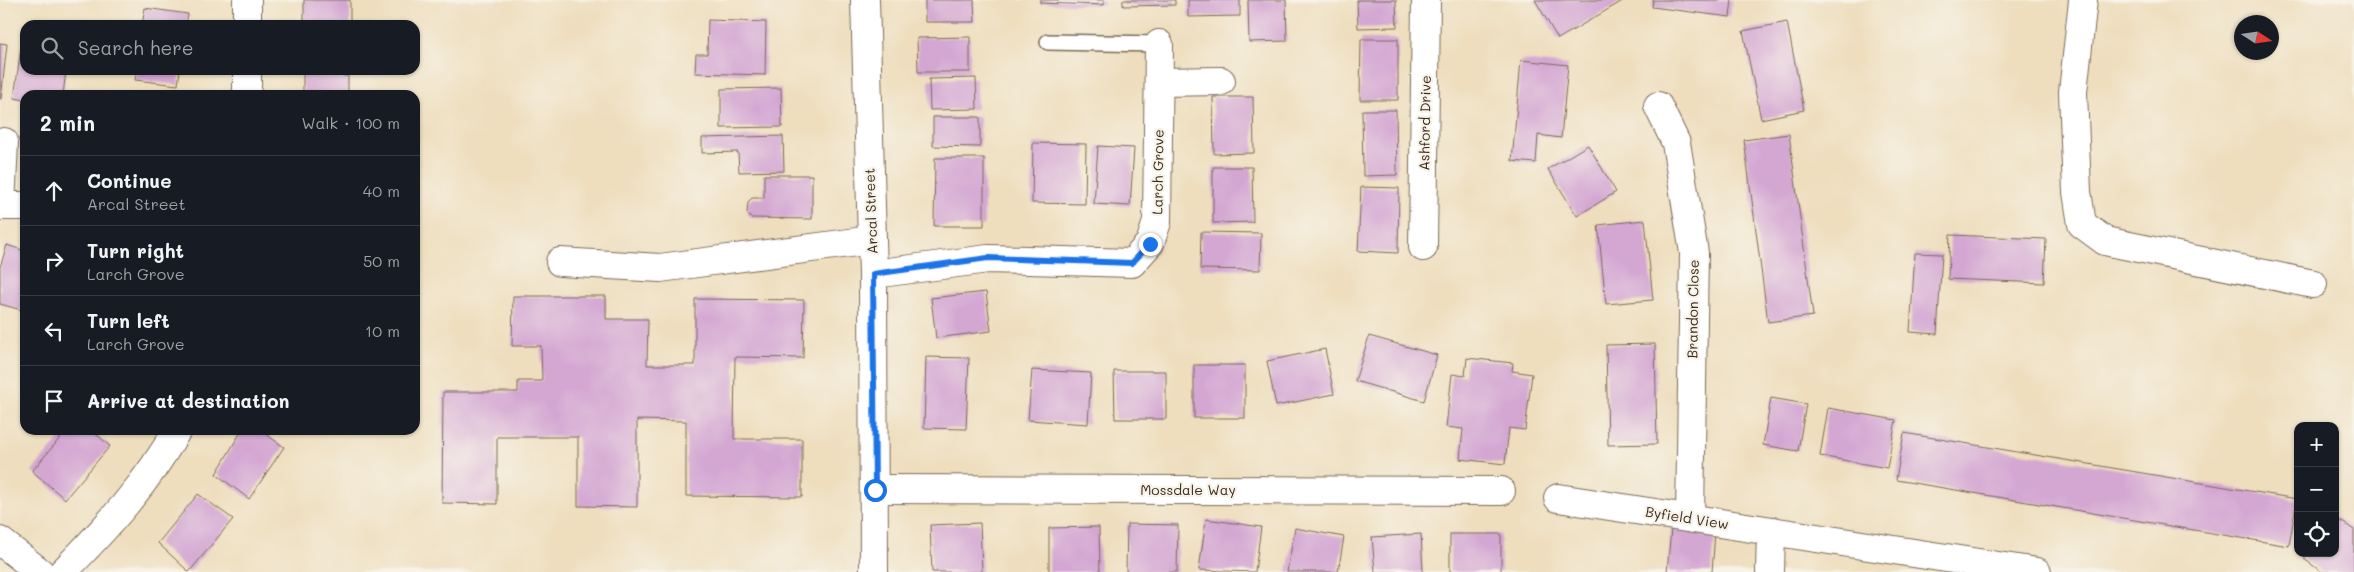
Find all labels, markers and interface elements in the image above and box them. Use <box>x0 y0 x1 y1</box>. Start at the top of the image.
north arrow <box>2234 15 2279 60</box>
search box <box>20 20 420 75</box>
icon: search <box>38 34 66 62</box>
text: Search here <box>78 35 194 60</box>
street label: Ashford Drive <box>1414 75 1435 171</box>
text: 2 min <box>40 109 95 136</box>
text: Walk · 100 m <box>301 112 400 133</box>
street label: Larch Grove <box>1147 129 1168 215</box>
text: Continue <box>87 168 172 193</box>
street label: Arcal Street <box>860 168 881 254</box>
icon: ahead <box>40 177 68 205</box>
text: 40 m <box>363 180 400 201</box>
text: Arcal Street <box>87 193 186 214</box>
route end <box>1139 233 1162 256</box>
text: Turn right <box>87 238 184 263</box>
icon: right <box>40 247 68 275</box>
text: 50 m <box>363 250 400 271</box>
street label: Brandon Close <box>1682 259 1703 359</box>
text: Larch Grove <box>87 263 185 284</box>
text: Turn left <box>87 308 170 333</box>
icon: left <box>40 317 68 345</box>
text: 10 m <box>365 320 400 341</box>
text: Larch Grove <box>87 333 185 354</box>
icon: arrive <box>40 387 68 415</box>
text: Arrive at destination <box>87 388 290 413</box>
map controls <box>2294 422 2339 557</box>
button: + <box>2294 422 2339 467</box>
button: − <box>2294 467 2339 512</box>
route start <box>864 479 887 502</box>
street label: Mossdale Way <box>1140 480 1236 499</box>
street label: Byfield View <box>1644 502 1730 533</box>
button: locate <box>2294 512 2339 557</box>

